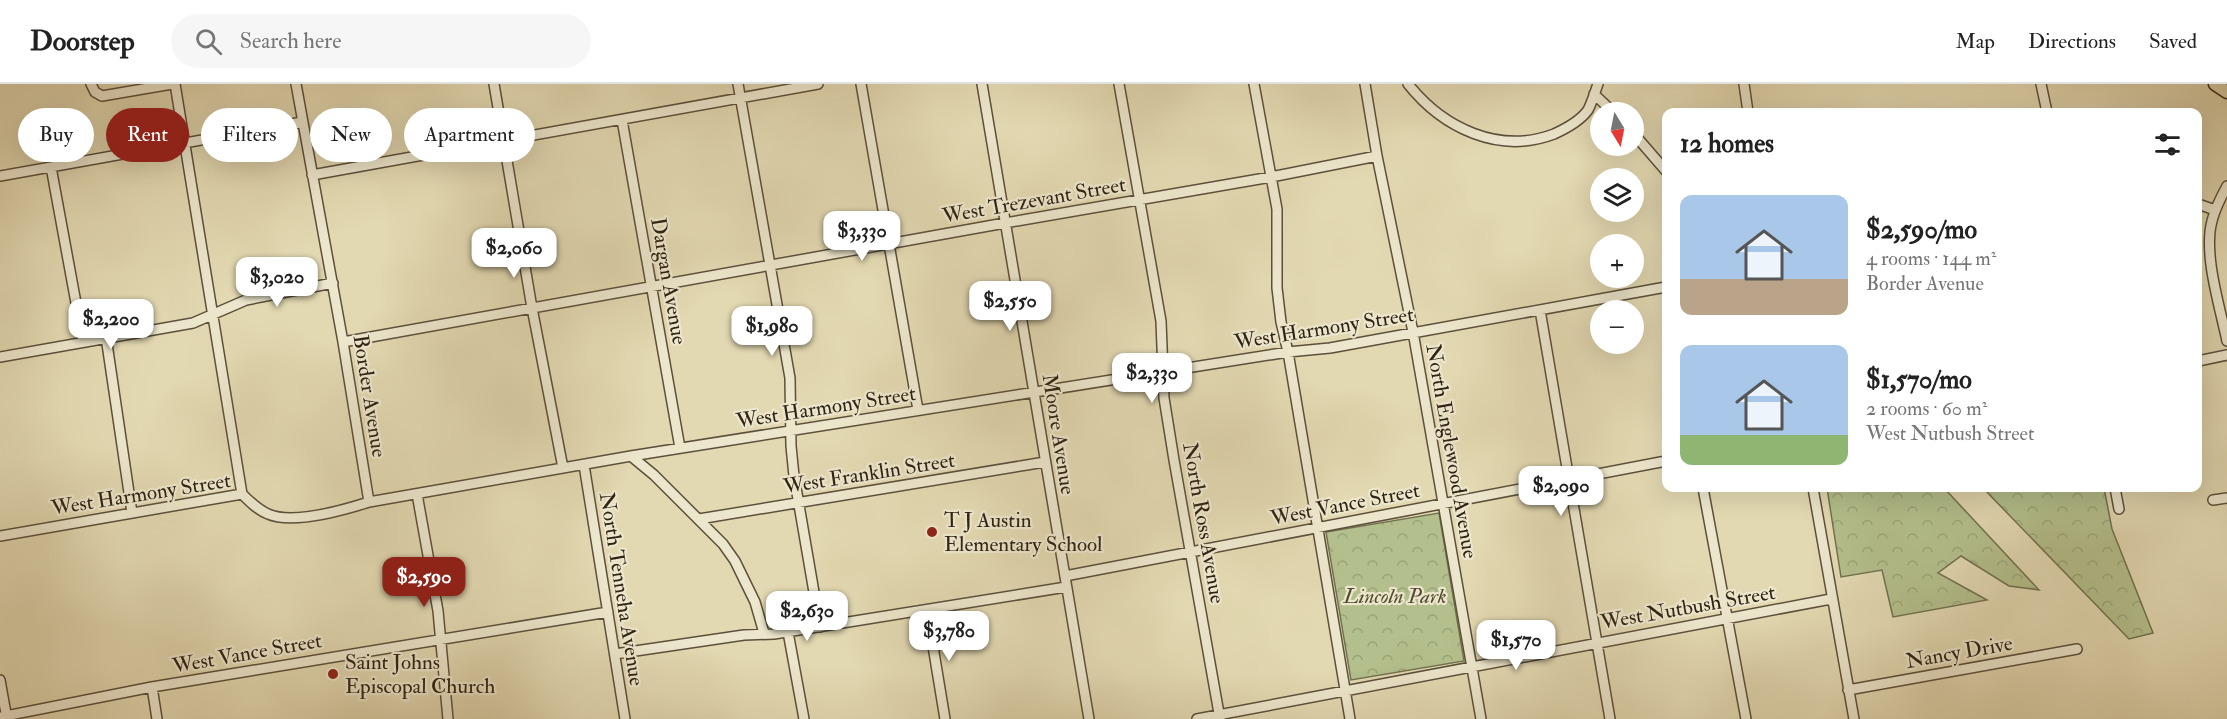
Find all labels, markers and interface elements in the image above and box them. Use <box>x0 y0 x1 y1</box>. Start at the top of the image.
search box <box>171 14 591 68</box>
text: Doorstep <box>30 24 135 59</box>
icon: search <box>192 25 225 58</box>
text: Search here <box>240 27 341 55</box>
text: Map <box>1955 28 1995 55</box>
text: Directions <box>2028 28 2116 55</box>
text: Saved <box>2149 28 2197 55</box>
north arrow <box>1590 102 1644 156</box>
map controls <box>1590 102 1644 354</box>
chip: Buy <box>18 108 94 162</box>
chip: Rent <box>106 108 189 162</box>
chip: Filters <box>201 108 298 162</box>
chip: New <box>310 108 392 162</box>
chip: Apartment <box>404 108 535 162</box>
text: 12 homes <box>1680 128 1774 160</box>
icon: filters <box>2151 128 2184 161</box>
button: layers <box>1590 168 1644 222</box>
street label: West Trezevant Street <box>939 171 1128 230</box>
pin: $3,330 <box>813 211 911 262</box>
text: $2,590/mo <box>1866 214 1977 246</box>
street label: Dargan Avenue <box>644 215 693 347</box>
text: $3,330 <box>837 218 887 243</box>
icon: home <box>1728 219 1800 291</box>
pin: $2,060 <box>465 228 563 279</box>
button: + <box>1590 234 1644 288</box>
text: $2,060 <box>486 235 542 260</box>
text: 4 rooms · 144 m² <box>1866 246 1996 271</box>
pin: $3,020 <box>228 257 326 308</box>
text: $3,020 <box>250 264 304 289</box>
text: Border Avenue <box>1866 271 1984 296</box>
pin: $2,550 <box>961 281 1059 332</box>
text: $2,550 <box>983 288 1037 313</box>
pin: $2,200 <box>62 299 160 350</box>
button: − <box>1590 300 1644 354</box>
street label: West Harmony Street <box>1231 301 1416 356</box>
text: $2,200 <box>83 306 139 331</box>
pin: $1,980 <box>723 306 821 357</box>
text: $1,980 <box>745 313 799 338</box>
street label: Border Avenue <box>346 333 393 460</box>
street label: North Englewood Avenue <box>1419 342 1484 561</box>
pin: $2,330 <box>1103 353 1201 404</box>
text: $2,330 <box>1126 360 1178 385</box>
text: $1,570/mo <box>1866 364 1972 396</box>
icon: home <box>1728 369 1800 441</box>
street label: Moore Avenue <box>1036 372 1081 497</box>
street label: West Harmony Street <box>733 380 918 435</box>
text: 2 rooms · 60 m² <box>1866 396 1987 421</box>
text: West Nutbush Street <box>1866 421 2034 446</box>
street label: North Ross Avenue <box>1176 440 1231 606</box>
street label: West Franklin Street <box>780 447 957 501</box>
pin: $2,090 <box>1512 466 1610 517</box>
street label: West Harmony Street <box>48 467 233 522</box>
text: $2,090 <box>1533 473 1589 498</box>
street label: West Vance Street <box>1267 477 1422 532</box>
street label: North Tenneha Avenue <box>593 490 650 688</box>
place label: T J Austin Elementary School <box>944 507 1103 558</box>
marker: T J Austin Elementary School <box>925 525 939 539</box>
pin: $2,590 <box>375 557 473 608</box>
text: $2,590 <box>396 564 452 589</box>
street label: West Nutbush Street <box>1598 579 1778 636</box>
park label: Lincoln Park <box>1343 583 1446 610</box>
pin: $2,630 <box>758 591 856 642</box>
text: $2,630 <box>780 598 834 623</box>
pin: $3,780 <box>900 611 998 662</box>
text: $3,780 <box>923 618 975 643</box>
pin: $1,570 <box>1467 620 1565 671</box>
street label: West Vance Street <box>169 627 324 680</box>
text: $1,570 <box>1490 627 1542 652</box>
street label: Nancy Drive <box>1904 630 2015 675</box>
place label: Saint Johns Episcopal Church <box>345 649 495 700</box>
marker: Saint Johns Episcopal Church <box>326 667 340 681</box>

